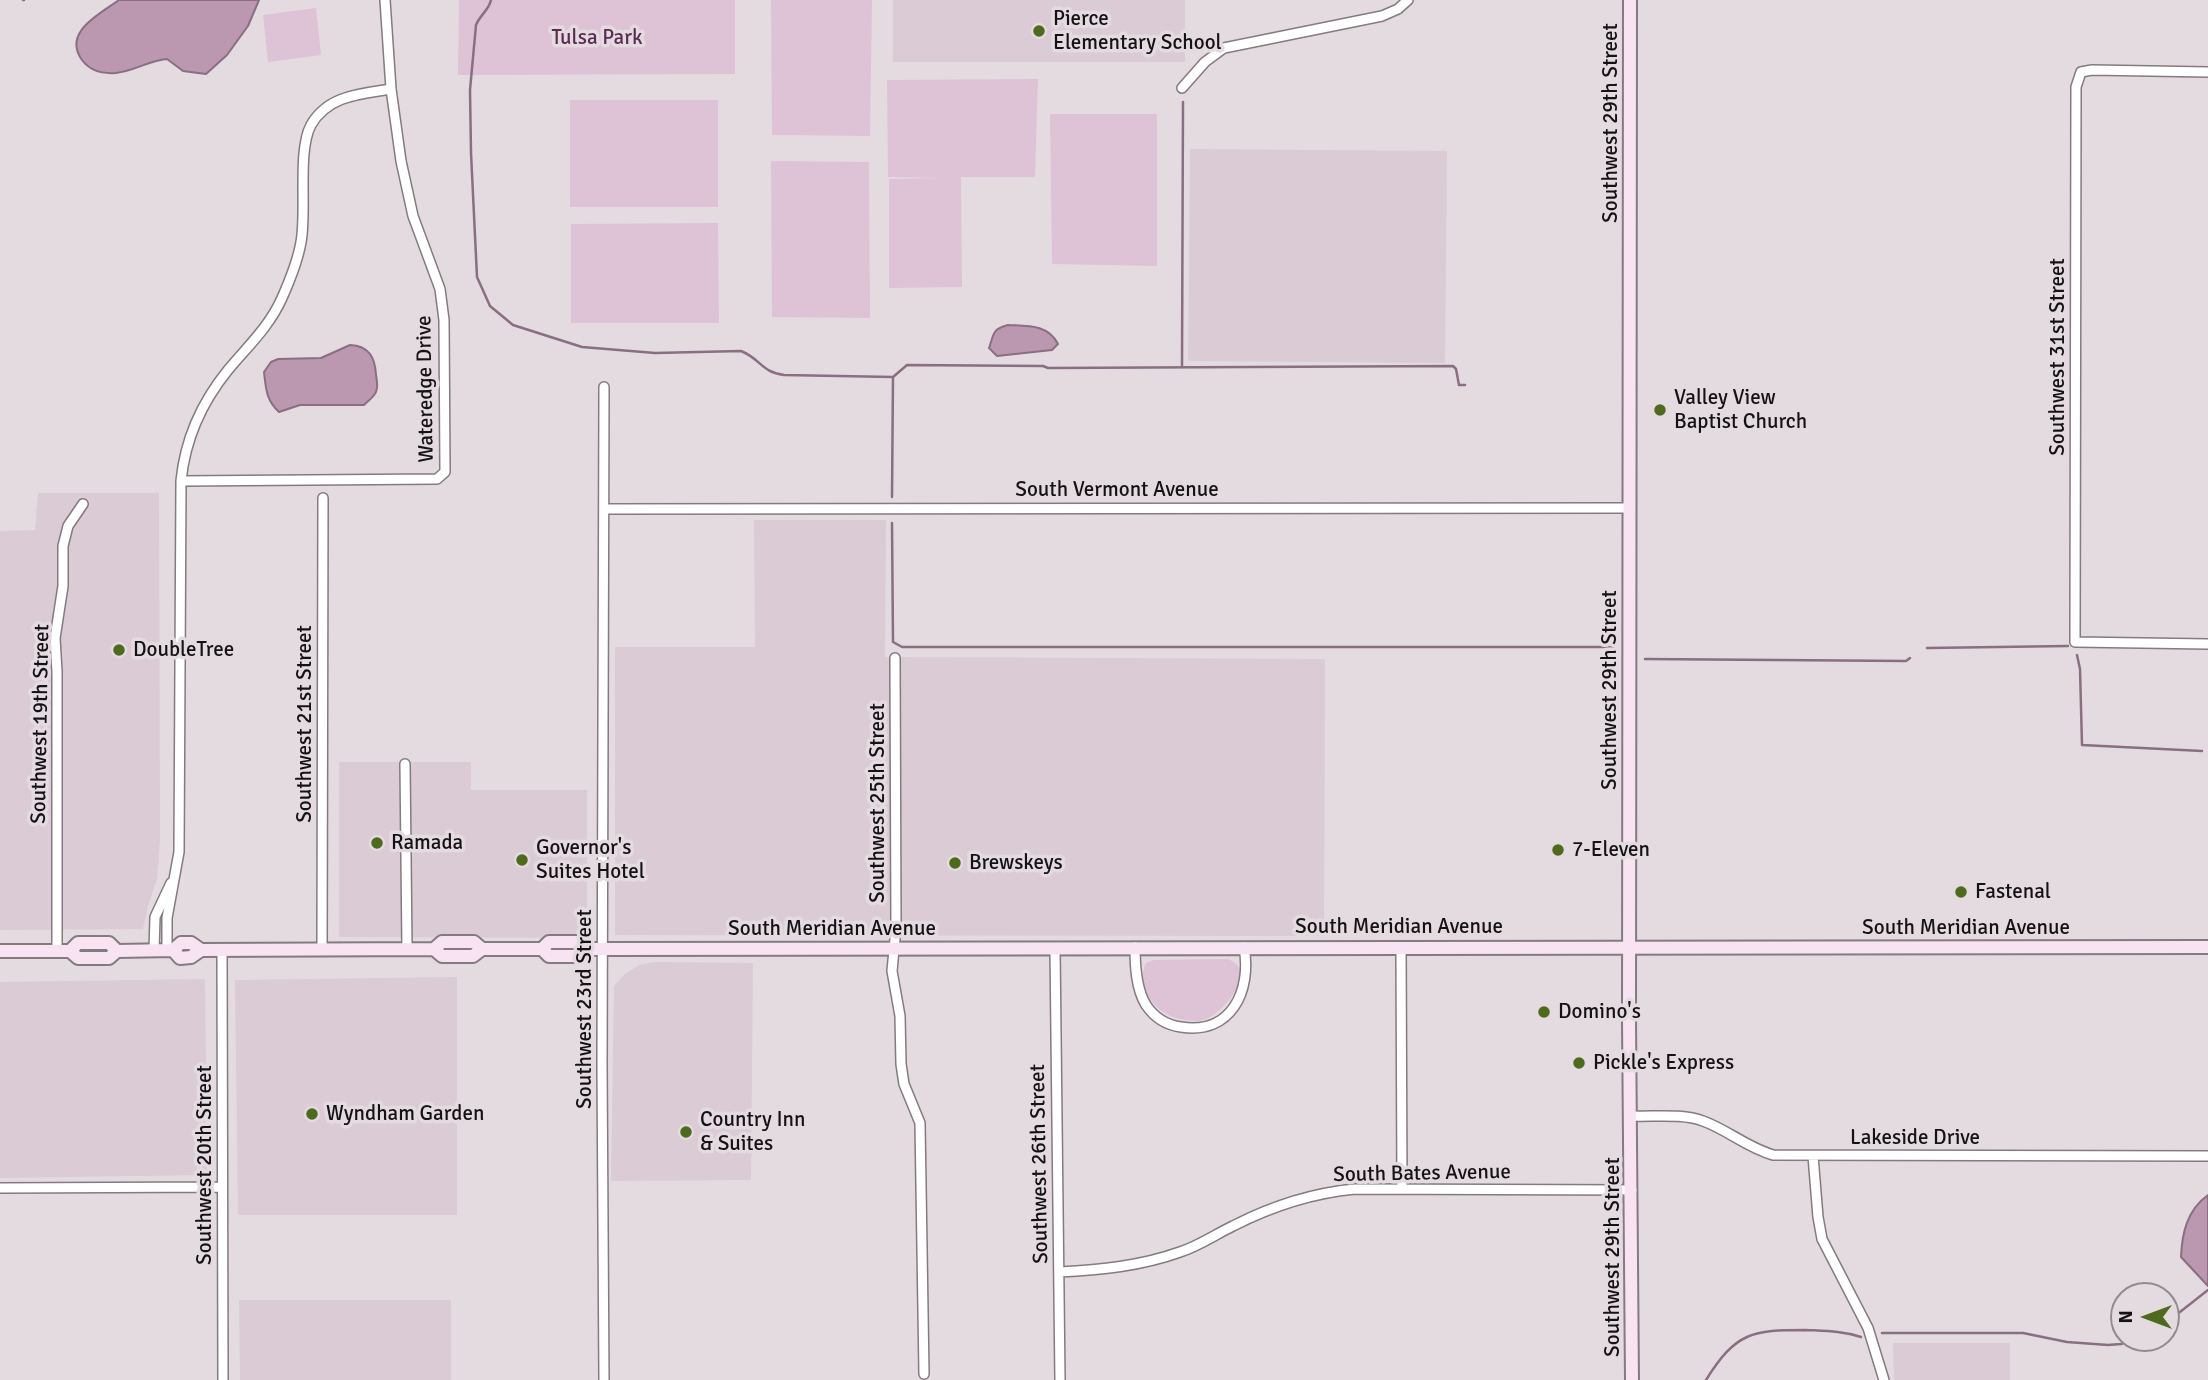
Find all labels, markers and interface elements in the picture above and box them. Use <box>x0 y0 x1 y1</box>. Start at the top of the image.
place label: Pierce Elementary School <box>1053 6 1222 56</box>
marker: Pierce Elementary School <box>1031 23 1047 39</box>
street label: Southwest 29th Street <box>1598 23 1624 223</box>
park label: Tulsa Park <box>551 25 643 51</box>
street label: Southwest 31st Street <box>2045 258 2071 456</box>
street label: Wateredge Drive <box>412 315 440 463</box>
place label: Valley View Baptist Church <box>1674 385 1807 435</box>
marker: Valley View Baptist Church <box>1652 402 1668 418</box>
street label: South Vermont Avenue <box>1015 477 1219 503</box>
street label: Southwest 29th Street <box>1597 590 1623 790</box>
street label: Southwest 19th Street <box>27 624 55 824</box>
street label: Southwest 21st Street <box>292 625 318 823</box>
place label: DoubleTree <box>133 637 234 663</box>
marker: DoubleTree <box>111 642 127 658</box>
street label: Southwest 25th Street <box>865 703 891 903</box>
place label: Ramada <box>391 830 463 856</box>
marker: Ramada <box>369 835 385 851</box>
place label: Governor's Suites Hotel <box>536 835 645 885</box>
place label: 7-Eleven <box>1572 837 1650 863</box>
marker: 7-Eleven <box>1550 842 1566 858</box>
place label: Brewskeys <box>969 850 1063 876</box>
marker: Governor's Suites Hotel <box>514 852 530 868</box>
marker: Brewskeys <box>947 855 963 871</box>
place label: Fastenal <box>1975 879 2051 905</box>
marker: Fastenal <box>1953 884 1969 900</box>
street label: Southwest 23rd Street <box>572 909 598 1109</box>
street label: South Meridian Avenue <box>1295 914 1503 940</box>
street label: South Meridian Avenue <box>1862 915 2070 941</box>
street label: South Meridian Avenue <box>728 916 936 942</box>
place label: Domino's <box>1558 999 1641 1025</box>
marker: Domino's <box>1536 1004 1552 1020</box>
place label: Pickle's Express <box>1593 1050 1734 1076</box>
marker: Pickle's Express <box>1571 1055 1587 1071</box>
street label: Southwest 26th Street <box>1026 1064 1054 1264</box>
street label: Southwest 20th Street <box>192 1065 218 1265</box>
place label: Wyndham Garden <box>326 1101 484 1127</box>
marker: Wyndham Garden <box>304 1106 320 1122</box>
place label: Country Inn & Suites <box>700 1107 806 1157</box>
marker: Country Inn & Suites <box>678 1124 694 1140</box>
street label: Lakeside Drive <box>1850 1125 1980 1151</box>
street label: Southwest 29th Street <box>1600 1157 1626 1357</box>
street label: South Bates Avenue <box>1333 1160 1511 1188</box>
north arrow <box>2110 1282 2180 1352</box>
text: N <box>2114 1310 2138 1324</box>

